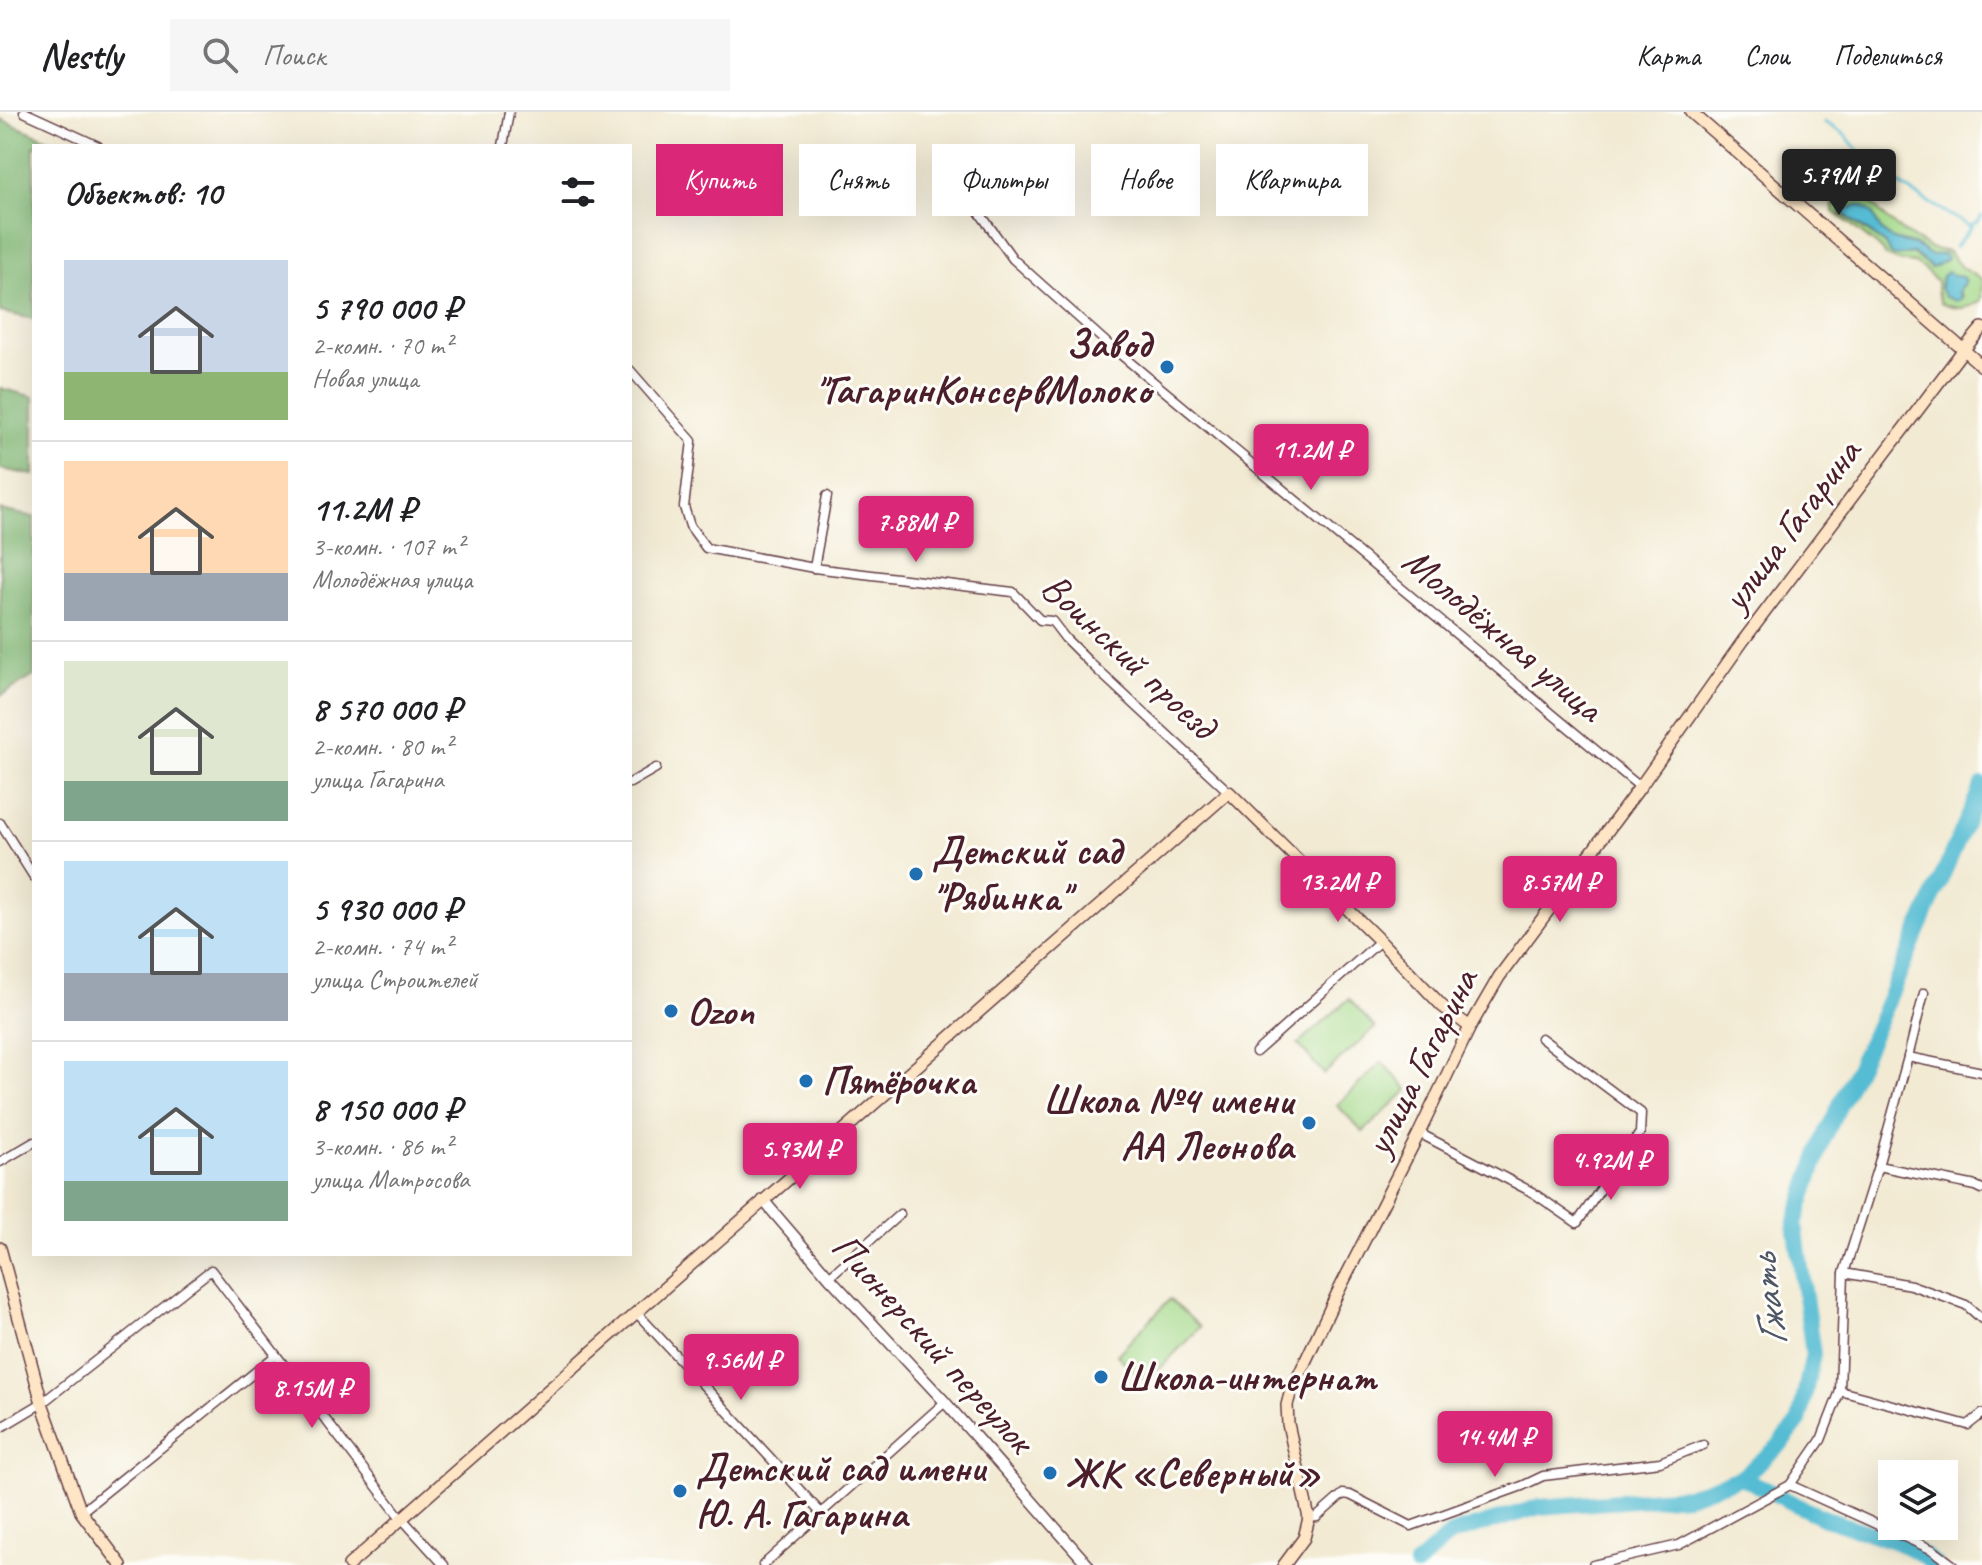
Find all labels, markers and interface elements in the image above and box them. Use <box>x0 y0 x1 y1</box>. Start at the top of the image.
search box <box>170 19 730 91</box>
text: Nestly <box>40 32 122 79</box>
icon: search <box>198 33 242 77</box>
text: Поиск <box>262 36 326 74</box>
text: Карта <box>1637 38 1701 73</box>
text: Слои <box>1745 38 1790 73</box>
text: Поделиться <box>1834 38 1942 73</box>
chip: Купить <box>656 144 783 216</box>
chip: Снять <box>799 144 916 216</box>
chip: Фильтры <box>932 144 1075 216</box>
chip: Новое <box>1091 144 1200 216</box>
chip: Квартира <box>1216 144 1368 216</box>
pin: 5.79M ₽ <box>1765 149 1913 217</box>
text: 5.79M ₽ <box>1800 158 1878 191</box>
icon: filters <box>556 170 600 214</box>
text: Объектов: 10 <box>64 171 222 214</box>
text: 5 790 000 ₽ <box>312 286 460 329</box>
icon: home <box>128 292 224 388</box>
place label: Завод "ГагаринКонсервМолоко <box>815 319 1155 415</box>
text: 2-комн. · 70 m² <box>312 329 452 362</box>
marker: Завод "ГагаринКонсервМолоко <box>1158 358 1176 376</box>
text: Новая улица <box>312 362 418 395</box>
pin: 11.2M ₽ <box>1237 424 1385 492</box>
street label: улица Гагарина <box>1709 427 1873 623</box>
text: 11.2M ₽ <box>1272 433 1350 466</box>
text: 11.2M ₽ <box>312 487 415 530</box>
icon: home <box>128 493 224 589</box>
pin: 7.88M ₽ <box>842 496 990 564</box>
text: 7.88M ₽ <box>877 505 955 538</box>
text: 3-комн. · 107 m² <box>312 530 464 563</box>
street label: Молодёжная улица <box>1392 536 1616 734</box>
street label: Воинский проезд <box>1031 562 1230 753</box>
text: Молодёжная улица <box>312 563 472 596</box>
text: 8 570 000 ₽ <box>312 687 461 730</box>
icon: home <box>128 693 224 789</box>
text: 2-комн. · 80 m² <box>312 730 452 763</box>
text: улица Гагарина <box>312 763 444 796</box>
place label: Детский сад "Рябинка" <box>932 826 1125 922</box>
pin: 13.2M ₽ <box>1264 856 1412 924</box>
pin: 8.57M ₽ <box>1486 856 1634 924</box>
marker: Детский сад "Рябинка" <box>907 865 925 883</box>
text: 13.2M ₽ <box>1299 865 1377 898</box>
text: 8.57M ₽ <box>1521 865 1599 898</box>
text: 5 930 000 ₽ <box>312 887 460 930</box>
icon: home <box>128 893 224 989</box>
text: 2-комн. · 74 m² <box>312 930 452 963</box>
street label: улица Гагарина <box>1352 958 1490 1165</box>
text: улица Строителей <box>312 963 478 996</box>
place label: Ozon <box>687 986 754 1036</box>
marker: Ozon <box>662 1002 680 1020</box>
place label: Пятёрочка <box>822 1056 978 1106</box>
marker: Пятёрочка <box>797 1072 815 1090</box>
place label: Школа №4 имени АА Леонова <box>1043 1075 1296 1171</box>
text: 8 150 000 ₽ <box>312 1087 461 1130</box>
icon: home <box>128 1093 224 1189</box>
marker: Школа №4 имени АА Леонова <box>1300 1114 1318 1132</box>
pin: 5.93M ₽ <box>726 1123 874 1191</box>
text: 3-комн. · 86 m² <box>312 1130 452 1163</box>
text: 5.93M ₽ <box>761 1132 839 1165</box>
pin: 4.92M ₽ <box>1537 1134 1685 1202</box>
text: 4.92M ₽ <box>1572 1143 1650 1176</box>
text: улица Матросова <box>312 1163 469 1196</box>
street label: Пионерский переулок <box>821 1222 1047 1466</box>
water label: Гжать <box>1736 1248 1800 1350</box>
pin: 9.56M ₽ <box>667 1334 815 1402</box>
text: 9.56M ₽ <box>702 1343 780 1376</box>
place label: Школа-интернат <box>1117 1352 1378 1402</box>
pin: 8.15M ₽ <box>238 1362 386 1430</box>
marker: Школа-интернат <box>1092 1368 1110 1386</box>
text: 8.15M ₽ <box>273 1371 351 1404</box>
pin: 14.4M ₽ <box>1421 1411 1569 1479</box>
text: 14.4M ₽ <box>1456 1420 1534 1453</box>
place label: Детский сад имени Ю. А. Гагарина <box>696 1443 988 1539</box>
place label: ЖК «Северный» <box>1066 1448 1321 1498</box>
map controls <box>1878 1460 1958 1540</box>
button: layers <box>1878 1460 1958 1540</box>
marker: ЖК «Северный» <box>1041 1464 1059 1482</box>
marker: Детский сад имени Ю. А. Гагарина <box>671 1482 689 1500</box>

